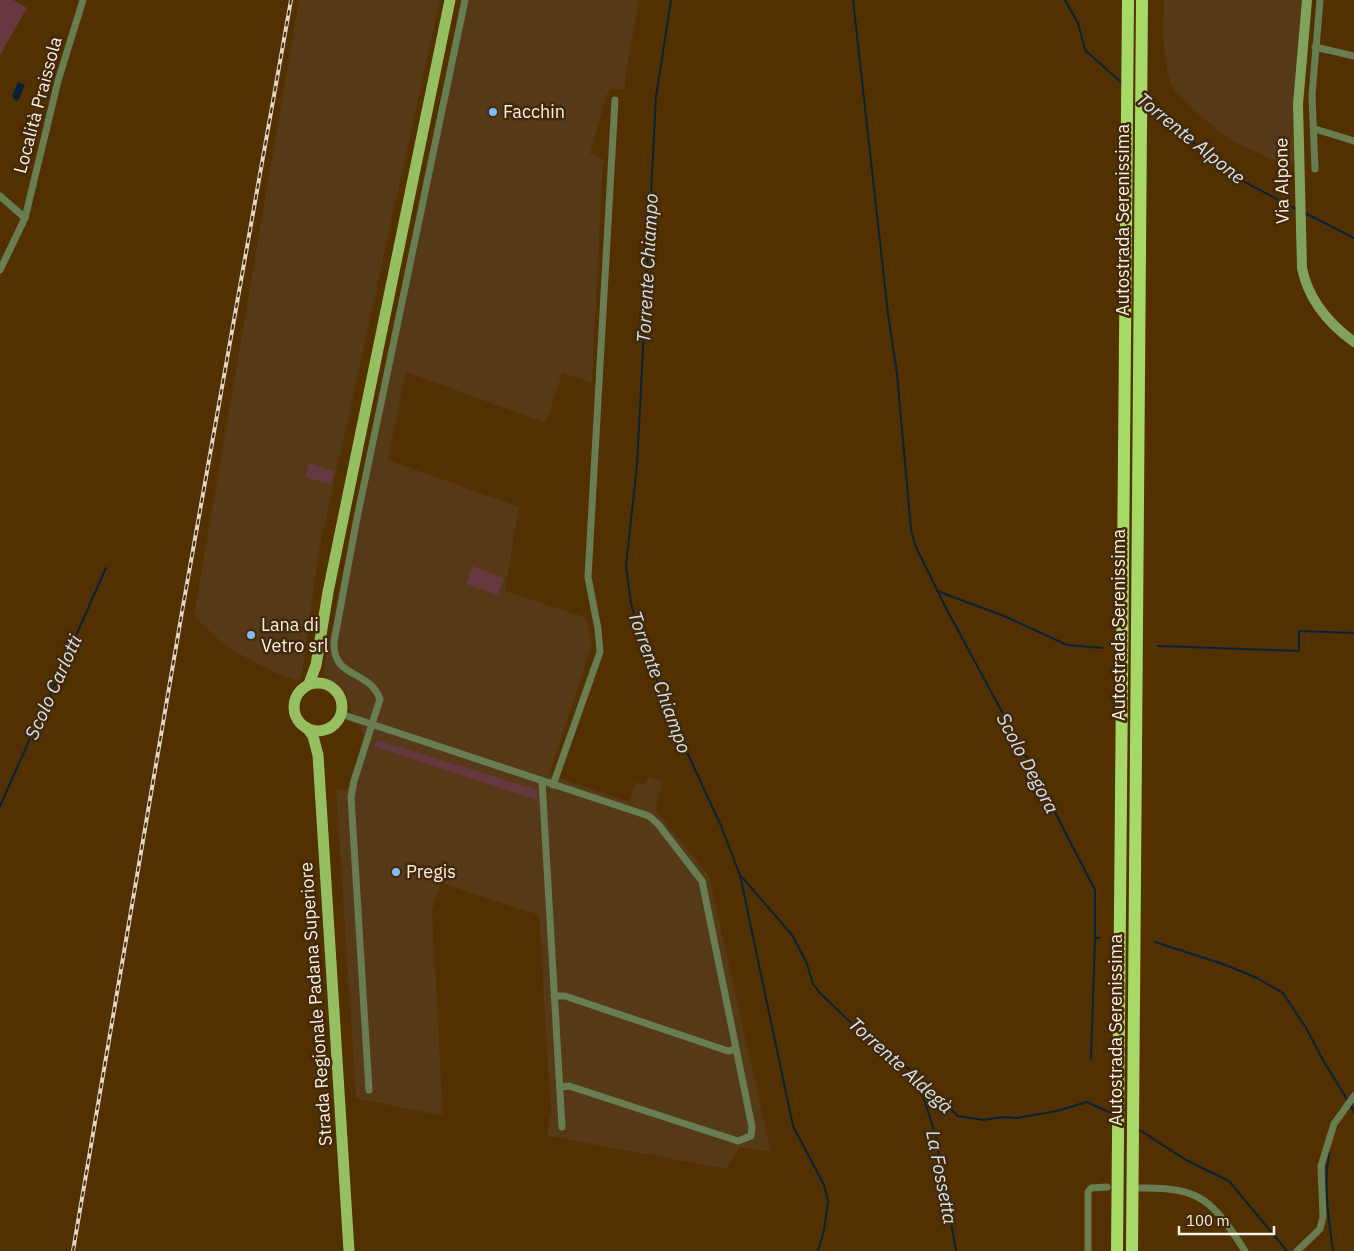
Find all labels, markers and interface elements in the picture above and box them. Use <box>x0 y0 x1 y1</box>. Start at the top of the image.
street label: Località Praissola <box>8 34 67 176</box>
water label: Torrente Alpone <box>1132 87 1250 189</box>
place label: Facchin <box>503 100 565 123</box>
marker: Facchin <box>487 106 499 118</box>
street label: Autostrada Serenissima <box>1111 124 1134 316</box>
street label: Via Alpone <box>1269 138 1294 224</box>
water label: Torrente Chiampo <box>631 193 663 343</box>
street label: Autostrada Serenissima <box>1107 529 1130 721</box>
water label: Torrente Chiampo <box>623 607 697 757</box>
place label: Lana di Vetro srl <box>261 613 329 657</box>
marker: Lana di Vetro srl <box>245 629 257 641</box>
water label: Scolo Carlotti <box>19 630 87 743</box>
water label: Scolo Degora <box>991 709 1065 817</box>
place label: Pregis <box>406 860 456 883</box>
street label: Strada Regionale Padana Superiore <box>294 861 337 1147</box>
marker: Pregis <box>390 866 402 878</box>
street label: Autostrada Serenissima <box>1104 934 1127 1126</box>
water label: Torrente Aldegà <box>844 1012 958 1118</box>
water label: La Fossetta <box>921 1128 963 1226</box>
scale bar <box>1179 1204 1274 1236</box>
text: 100 m <box>1186 1211 1230 1230</box>

